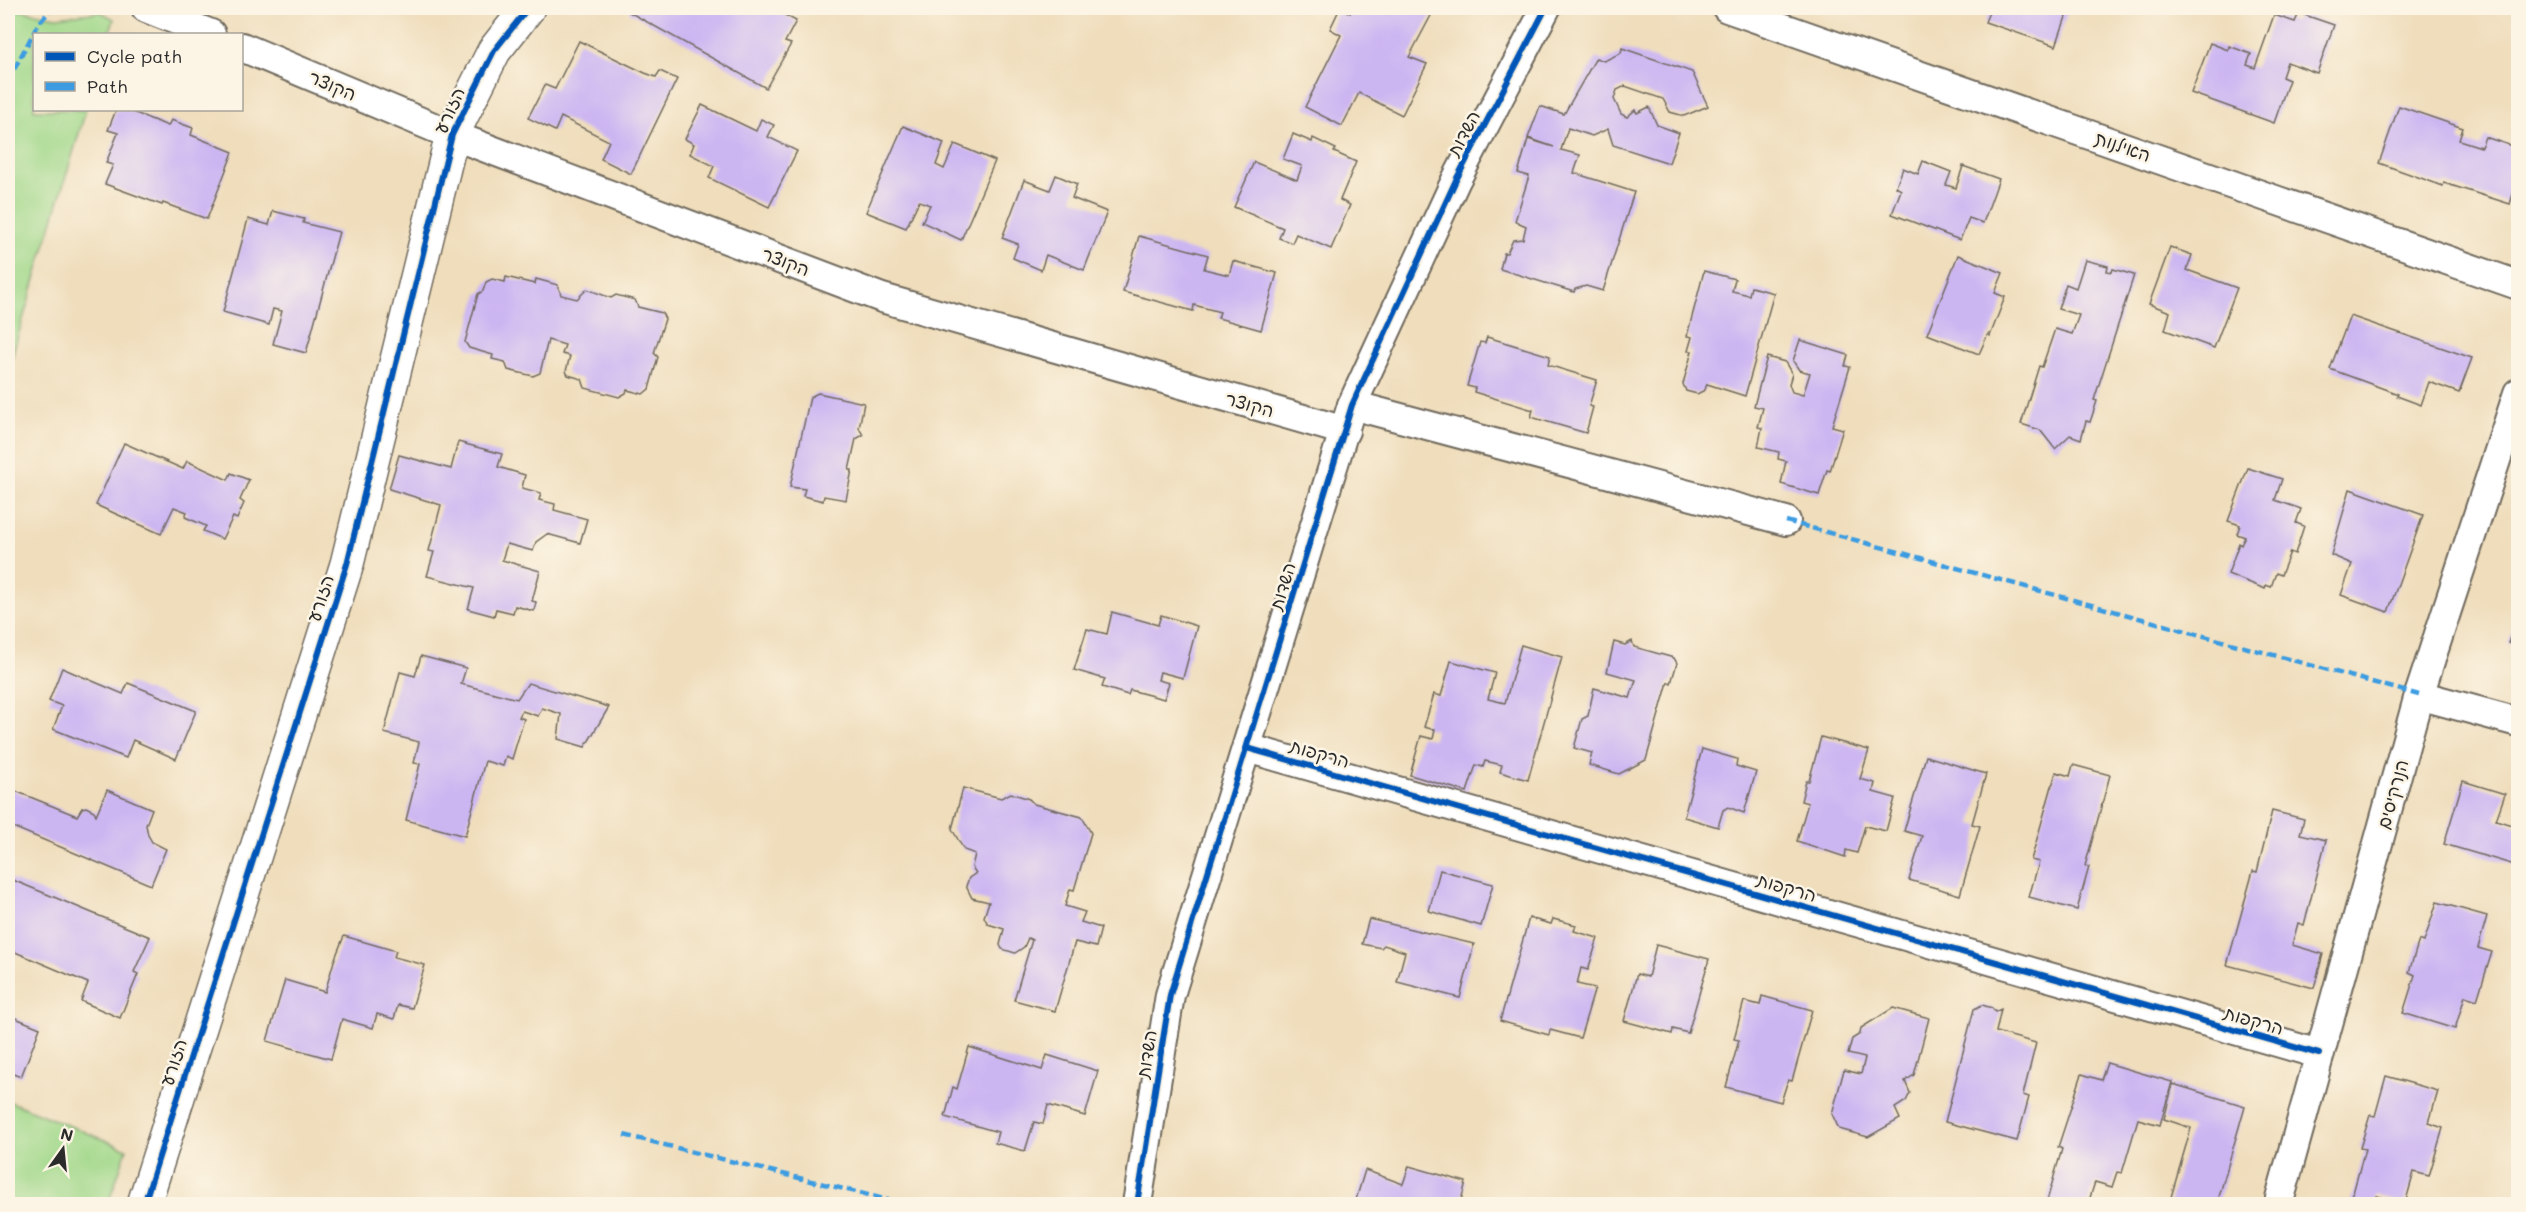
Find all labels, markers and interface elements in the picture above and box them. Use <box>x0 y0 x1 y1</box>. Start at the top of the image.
legend <box>33 33 243 111</box>
text: Cycle path <box>87 44 182 68</box>
street label: הקוצר <box>306 64 360 106</box>
text: Path <box>87 74 127 98</box>
street label: הזורע <box>428 83 470 137</box>
street label: השדות <box>1441 106 1485 161</box>
street label: האילנות <box>2092 125 2154 167</box>
street label: הקוצר <box>759 241 813 281</box>
street label: הקוצר <box>1223 386 1277 422</box>
street label: השדות <box>1263 559 1301 614</box>
street label: הזורע <box>301 571 339 625</box>
street label: הרקפות <box>1286 733 1353 773</box>
street label: הנרקיסים <box>2371 756 2413 832</box>
street label: הרקפות <box>1753 867 1820 907</box>
street label: הרקפות <box>2220 1000 2287 1040</box>
street label: השדות <box>1130 1028 1162 1081</box>
street label: הזורע <box>154 1035 192 1089</box>
north arrow <box>33 1119 93 1179</box>
text: N <box>58 1122 76 1146</box>

